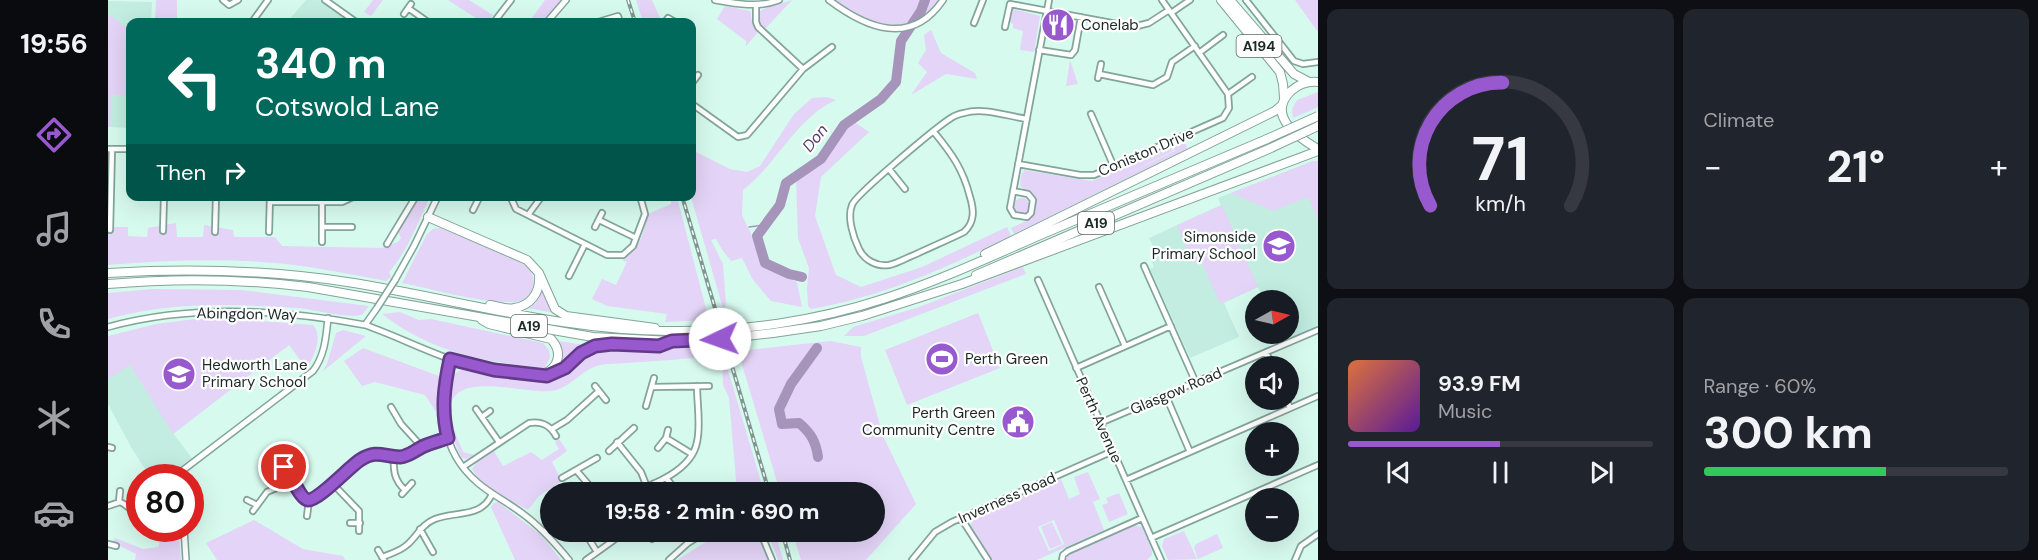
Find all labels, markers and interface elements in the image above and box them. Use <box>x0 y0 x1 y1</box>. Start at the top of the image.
restaurant icon: Conelab <box>1040 7 1076 43</box>
place label: Conelab <box>1081 15 1139 35</box>
text: 19:56 <box>20 26 88 61</box>
road number: A194 <box>1236 35 1282 57</box>
text: 340 m <box>255 36 387 91</box>
icon: left <box>156 42 234 120</box>
text: Cotswold Lane <box>255 89 439 124</box>
text: Climate <box>1704 107 1774 133</box>
icon: directions <box>33 114 75 156</box>
text: 71 <box>1472 118 1529 199</box>
water label: Don <box>797 120 833 156</box>
street label: Coniston Drive <box>1095 123 1197 181</box>
text: 21° <box>1826 137 1885 196</box>
text: − <box>1704 145 1722 188</box>
text: + <box>1990 145 2008 188</box>
icon: right <box>218 156 251 189</box>
text: Then <box>156 158 206 187</box>
text: km/h <box>1475 190 1526 218</box>
icon: music <box>33 208 75 250</box>
road number: A19 <box>1078 212 1114 234</box>
place label: Simonside Primary School <box>1152 227 1256 264</box>
school or university icon: Simonside Primary School <box>1261 228 1297 264</box>
north arrow <box>1245 290 1299 344</box>
map controls <box>1245 290 1299 542</box>
icon: phone <box>33 303 75 345</box>
street label: Abingdon Way <box>197 303 298 325</box>
position arrow <box>688 307 752 371</box>
road number: A19 <box>511 315 547 337</box>
sports icon: Perth Green <box>924 341 960 377</box>
place label: Perth Green <box>965 349 1048 369</box>
place label: Hedworth Lane Primary School <box>202 355 307 392</box>
school or university icon: Hedworth Lane Primary School <box>161 356 197 392</box>
button: sound <box>1245 356 1299 410</box>
street label: Glasgow Road <box>1127 363 1225 419</box>
text: 93.9 FM <box>1438 369 1521 398</box>
text: Range · 60% <box>1704 373 1816 399</box>
street label: Perth Avenue <box>1071 374 1127 466</box>
icon: climate <box>33 397 75 439</box>
text: Music <box>1438 398 1493 424</box>
place label: Perth Green Community Centre <box>862 403 995 440</box>
text: 300 km <box>1704 403 1873 462</box>
public building icon: Perth Green Community Centre <box>1000 404 1036 440</box>
button: + <box>1245 422 1299 476</box>
pin <box>258 441 309 492</box>
icon: arrive <box>267 450 300 483</box>
icon: previous <box>1382 456 1415 489</box>
icon: pause <box>1484 456 1517 489</box>
icon: next <box>1585 456 1618 489</box>
speed limit sign: 80 <box>126 464 204 542</box>
street label: Inverness Road <box>955 468 1059 528</box>
button: − <box>1245 488 1299 542</box>
icon: car <box>33 492 75 534</box>
text: 19:58 · 2 min · 690 m <box>606 497 819 526</box>

